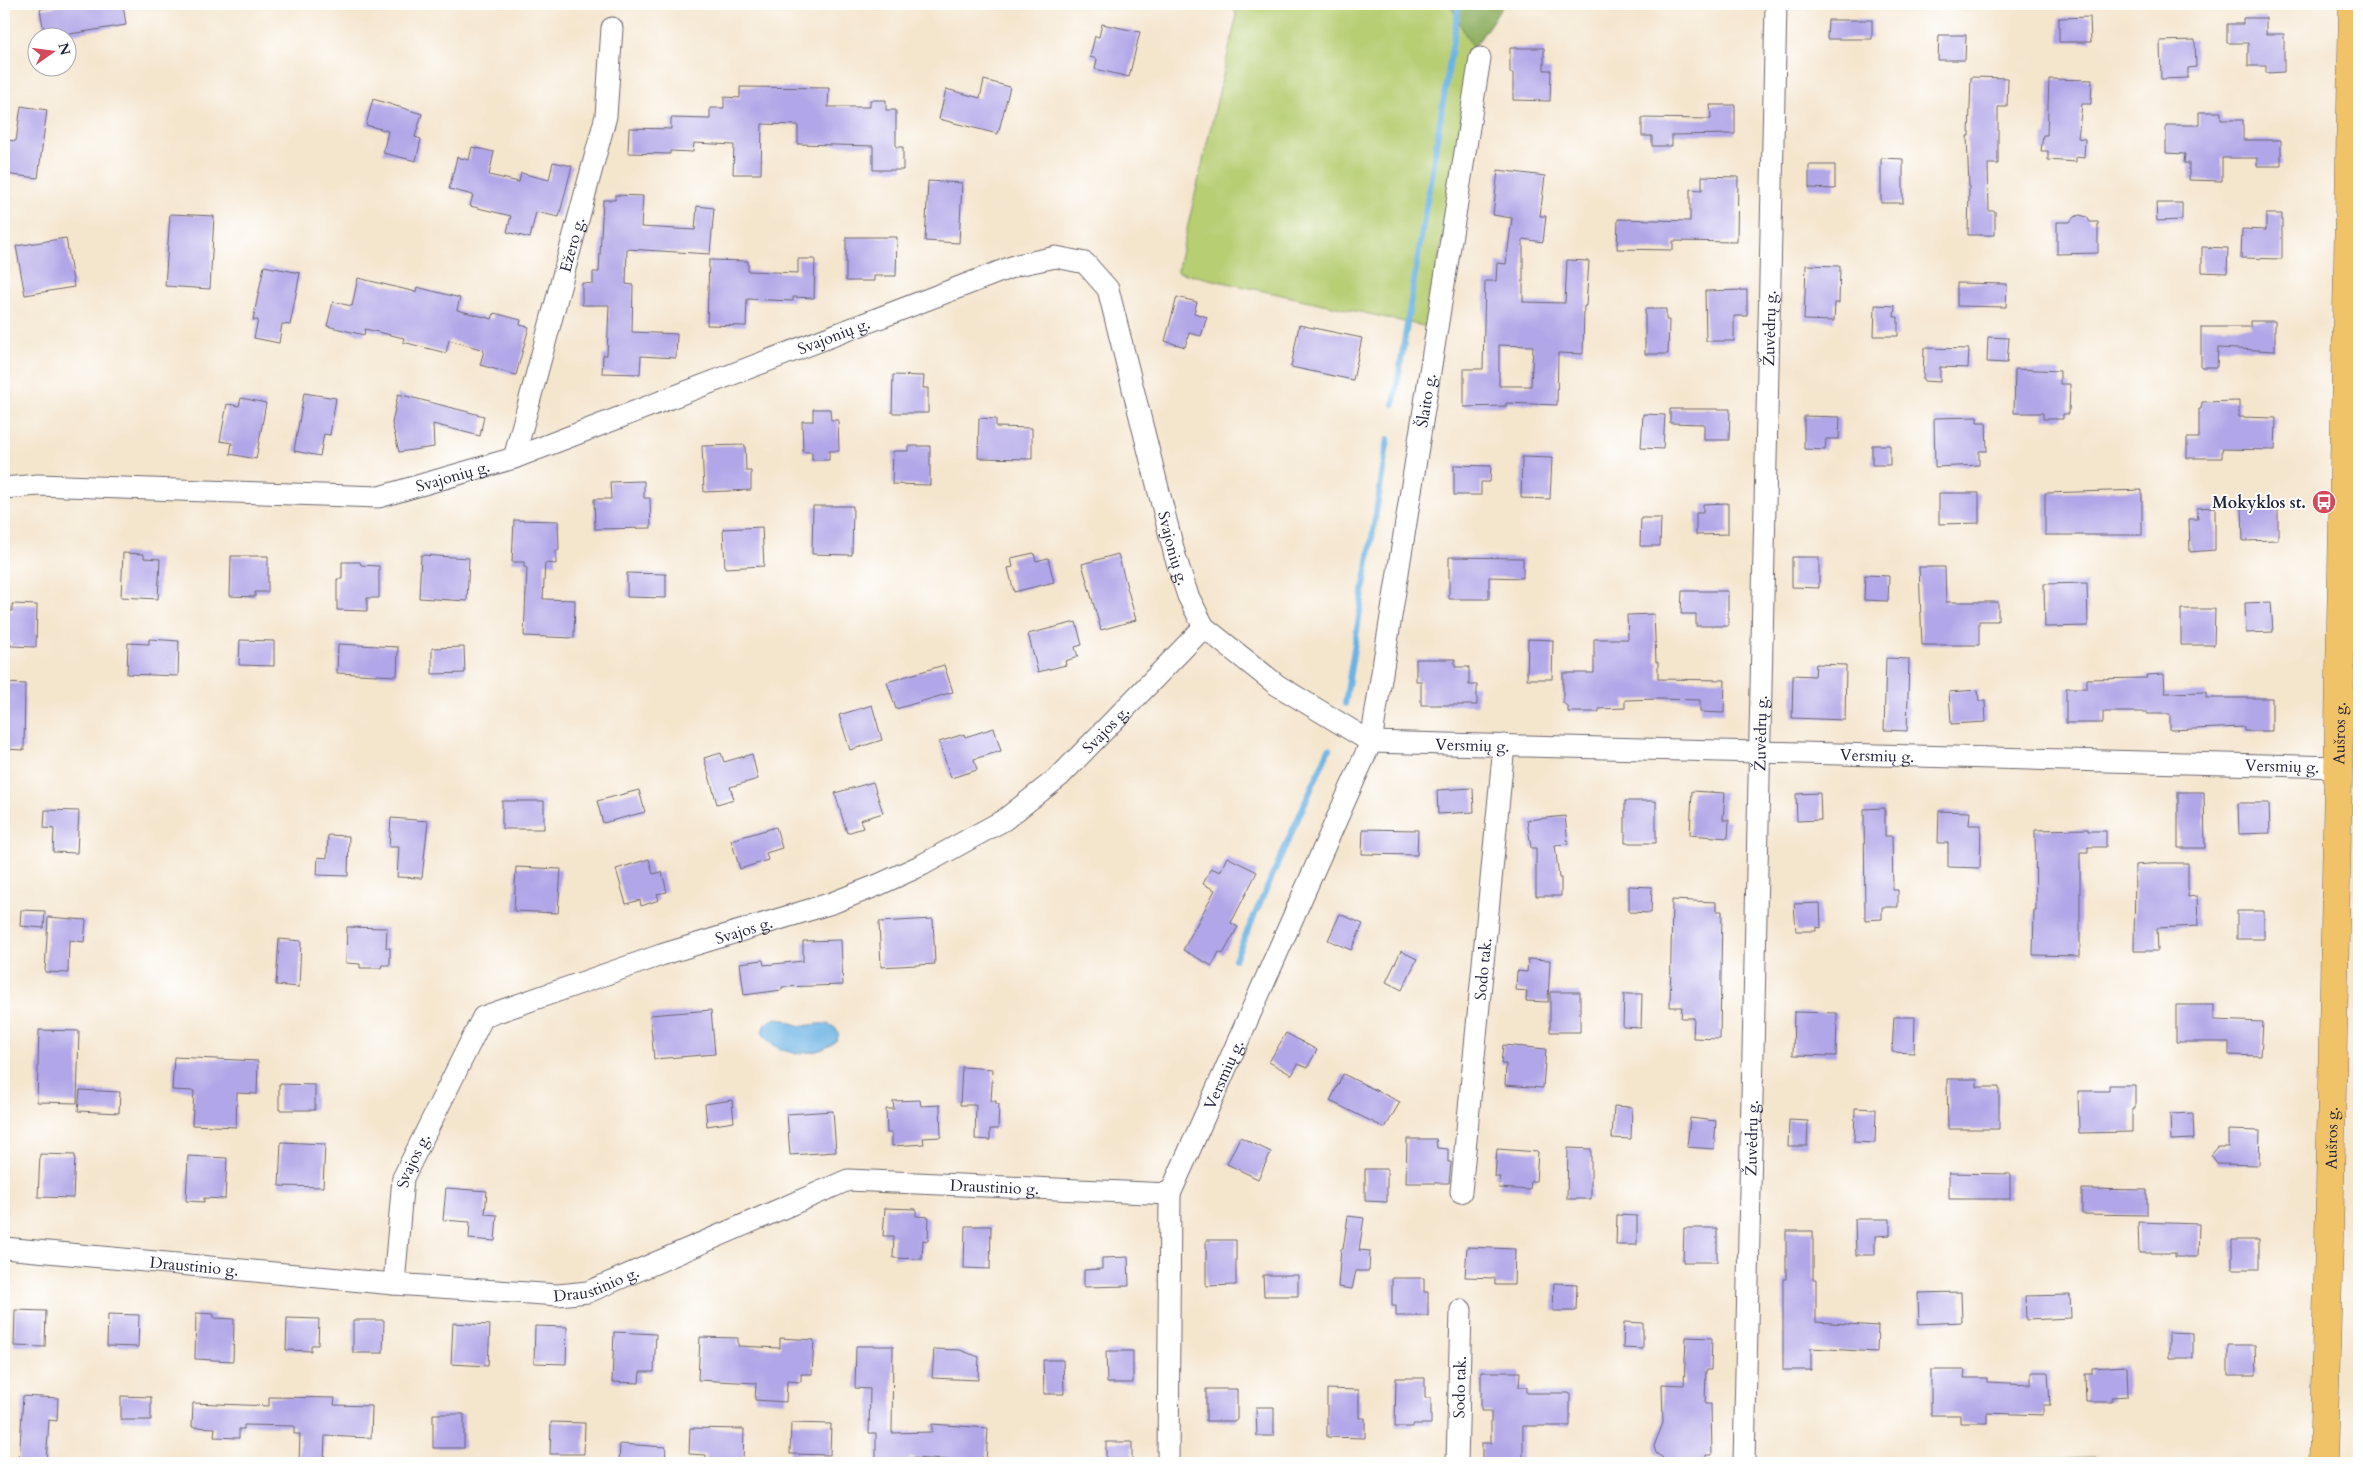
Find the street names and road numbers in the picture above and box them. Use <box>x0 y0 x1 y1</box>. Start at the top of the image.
street label: Ežero g. <box>554 215 590 275</box>
street label: Žuvėdrų g. <box>1758 290 1782 366</box>
street label: Svajonių g. <box>794 313 873 360</box>
street label: Šlaito g. <box>1411 372 1442 429</box>
street label: Svajonių g. <box>413 456 492 498</box>
street label: Svajonių g. <box>1152 509 1194 588</box>
street label: Žuvėdrų g. <box>1749 695 1773 771</box>
street label: Svajos g. <box>1078 701 1134 759</box>
street label: Aušros g. <box>2328 702 2351 765</box>
street label: Versmių g. <box>1435 734 1510 758</box>
street label: Versmių g. <box>1840 744 1915 768</box>
street label: Versmių g. <box>2245 755 2319 779</box>
street label: Svajos g. <box>713 912 775 950</box>
street label: Sodo tak. <box>1469 937 1497 1001</box>
street label: Versmių g. <box>1199 1036 1249 1113</box>
street label: Žuvėdrų g. <box>1740 1100 1764 1176</box>
street label: Aušros g. <box>2320 1107 2344 1170</box>
street label: Svajos g. <box>392 1130 436 1189</box>
street label: Draustinio g. <box>950 1174 1040 1200</box>
street label: Draustinio g. <box>149 1252 239 1282</box>
street label: Draustinio g. <box>552 1261 643 1307</box>
street label: Sodo tak. <box>1448 1355 1472 1419</box>

